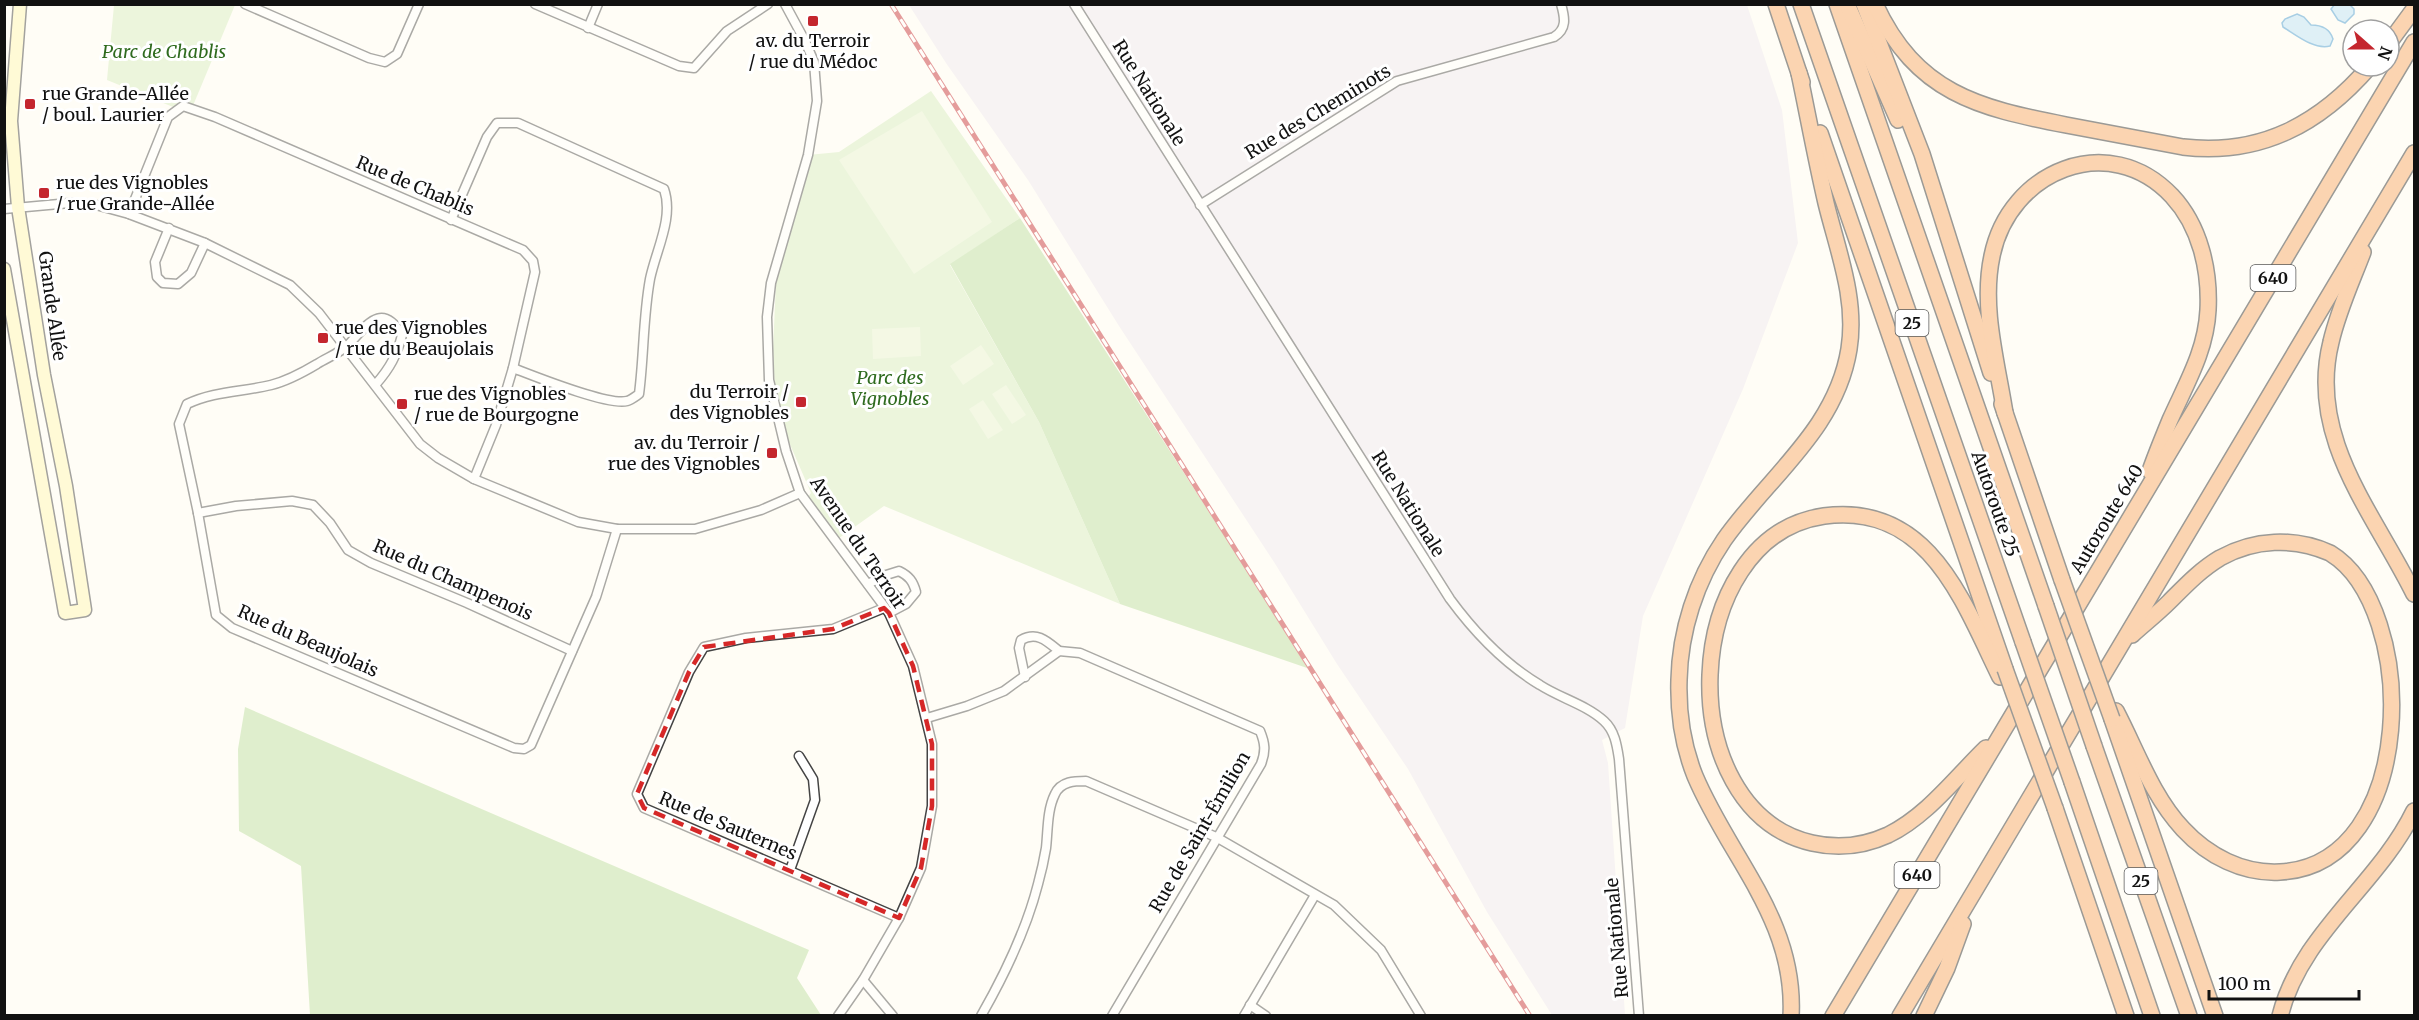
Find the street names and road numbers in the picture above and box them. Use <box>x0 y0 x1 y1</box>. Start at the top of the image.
street label: Rue Nationale <box>1108 36 1191 150</box>
street label: Rue des Cheminots <box>1241 59 1395 164</box>
street label: Rue de Chablis <box>353 150 478 221</box>
street label: Grande Allée <box>33 250 72 362</box>
road number: 640 <box>2250 265 2296 291</box>
road number: 25 <box>1896 310 1928 336</box>
street label: Rue Nationale <box>1367 447 1450 561</box>
street label: Autoroute 25 <box>1966 447 2024 560</box>
street label: Autoroute 640 <box>2064 460 2148 578</box>
street label: Avenue du Terroir <box>805 471 911 614</box>
street label: Rue du Champenois <box>370 534 537 625</box>
street label: Rue du Beaujolais <box>234 599 382 682</box>
street label: Rue de Saint-Émilion <box>1144 747 1255 916</box>
street label: Rue de Sauternes <box>656 786 801 865</box>
road number: 640 <box>1894 862 1940 888</box>
road number: 25 <box>2124 868 2158 894</box>
street label: Rue Nationale <box>1600 877 1633 999</box>

